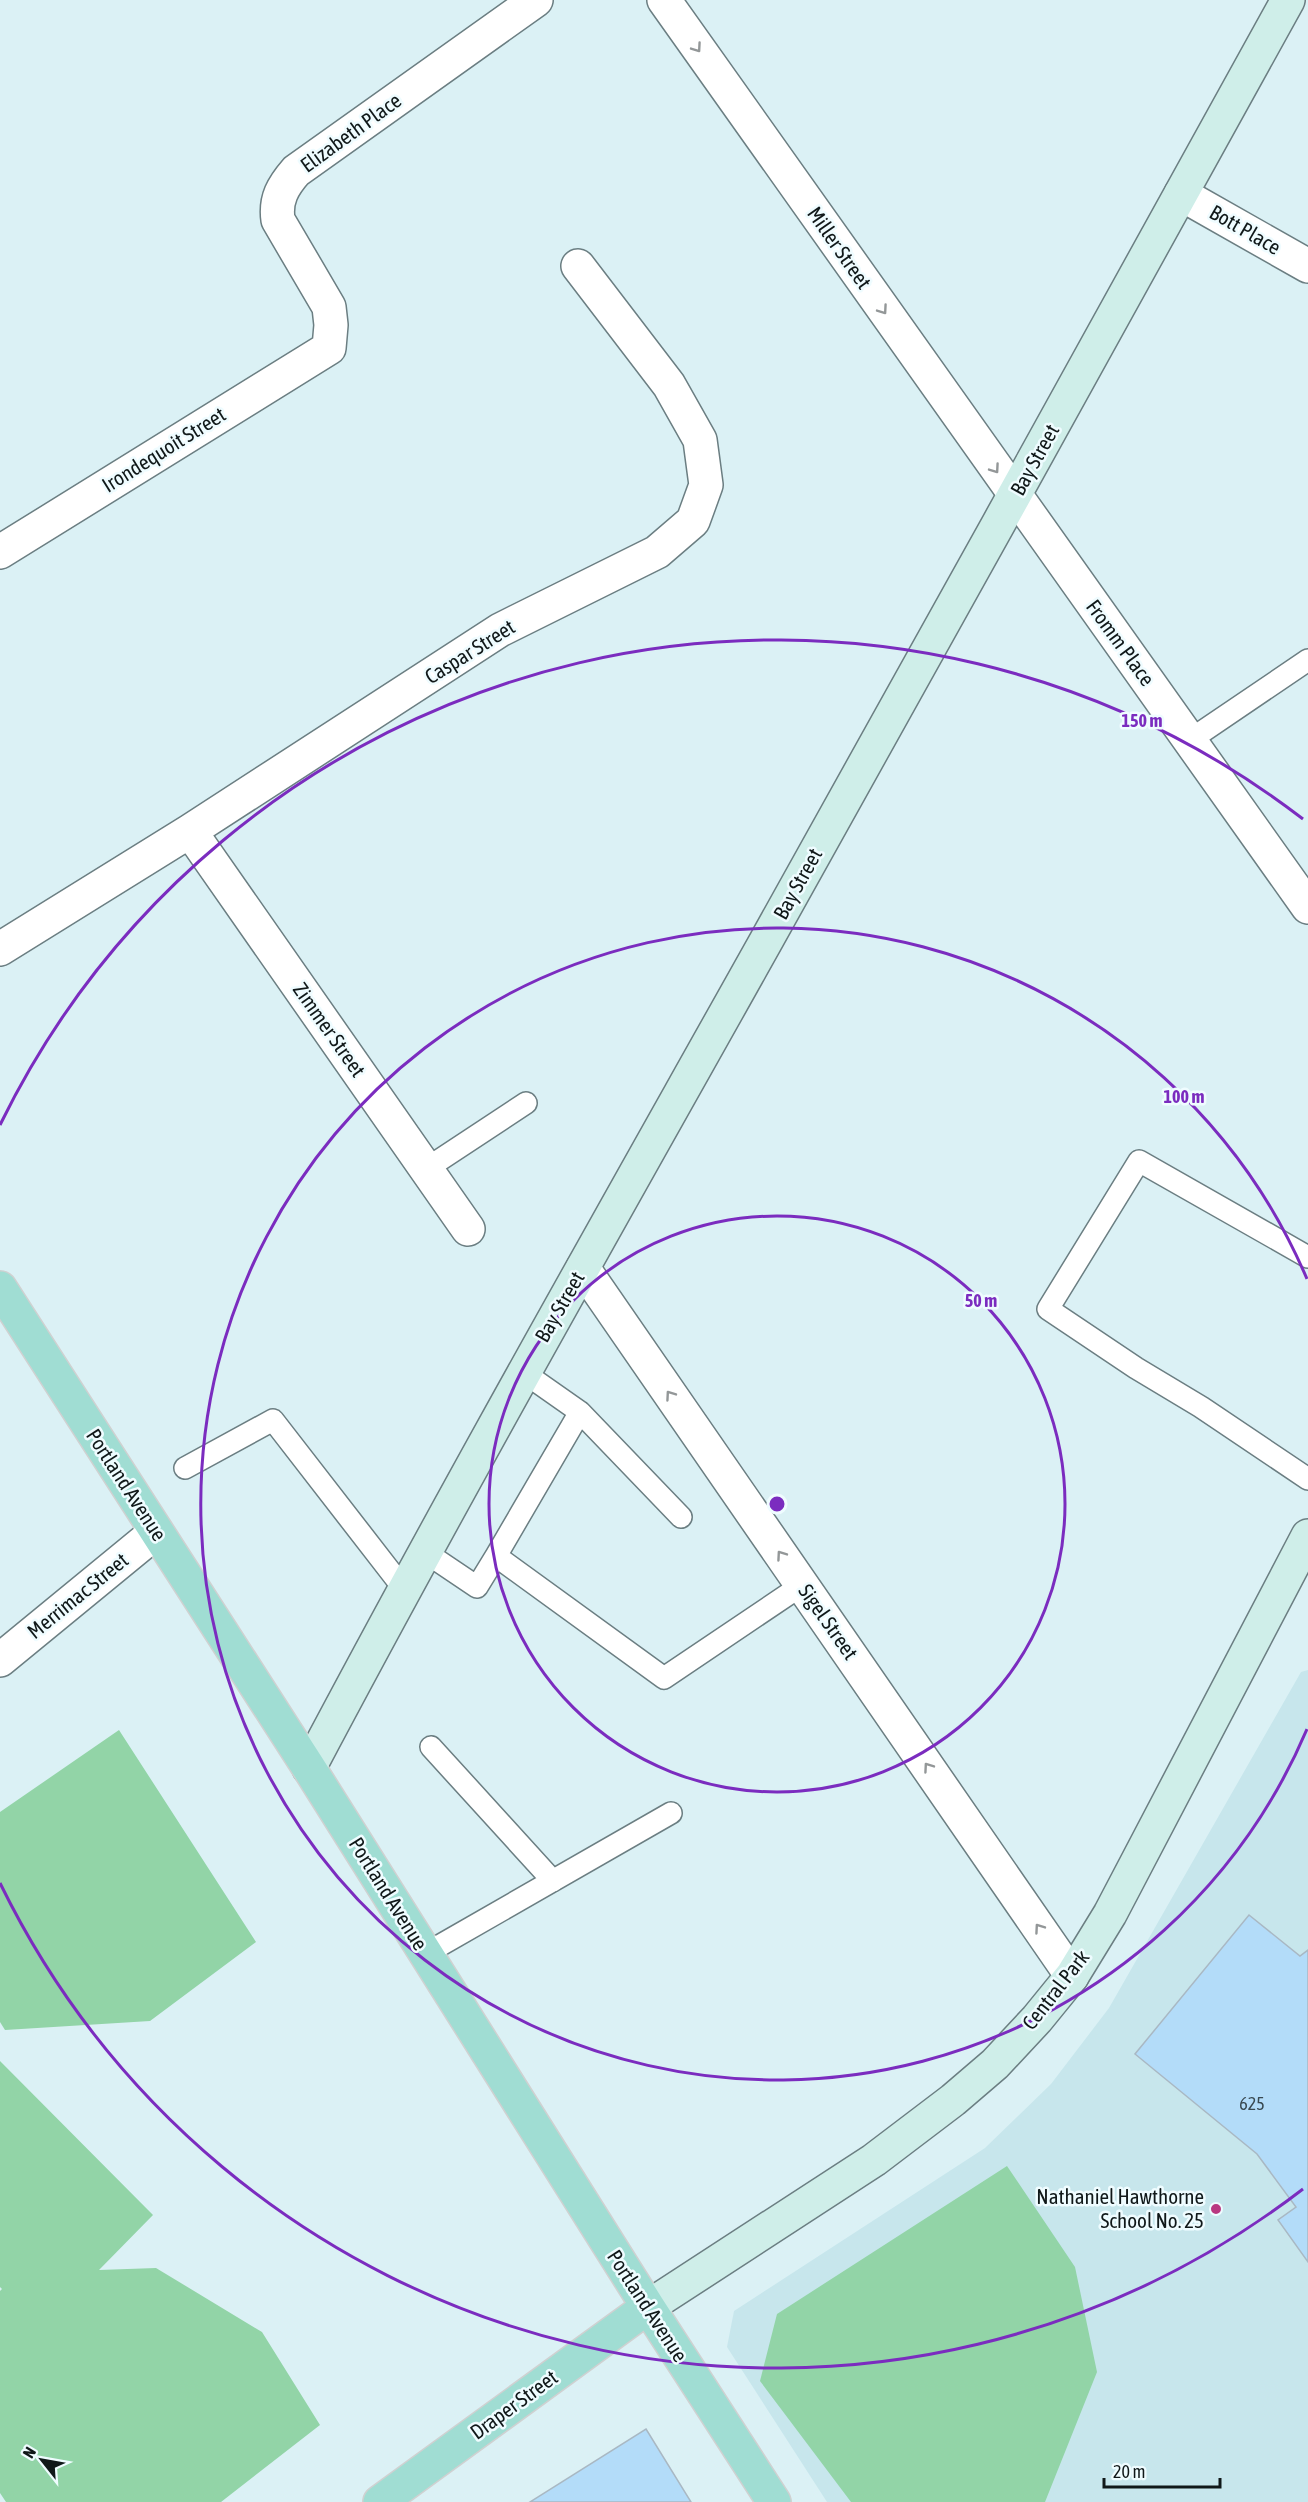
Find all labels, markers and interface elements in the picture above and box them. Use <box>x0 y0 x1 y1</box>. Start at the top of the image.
one-way arrow <box>690 41 701 52</box>
street label: Elizabeth Place <box>296 88 405 177</box>
street label: Bott Place <box>1206 199 1285 259</box>
street label: Miller Street <box>803 202 877 293</box>
one-way arrow <box>876 303 887 314</box>
street label: Irondequoit Street <box>97 402 230 497</box>
street label: Bay Street <box>1005 420 1063 499</box>
one-way arrow <box>988 463 999 474</box>
street label: Fromm Place <box>1082 595 1160 690</box>
street label: Caspar Street <box>420 614 519 688</box>
text: 150 m <box>1122 710 1162 731</box>
street label: Bay Street <box>768 844 826 923</box>
street label: Zimmer Street <box>289 978 371 1081</box>
text: 100 m <box>1164 1086 1204 1107</box>
street label: Bay Street <box>529 1267 589 1346</box>
text: 50 m <box>965 1290 997 1311</box>
one-way arrow <box>667 1390 678 1401</box>
street label: Portland Avenue <box>82 1424 172 1545</box>
centre of rings <box>767 1494 787 1514</box>
street label: Merrimac Street <box>22 1547 132 1643</box>
one-way arrow <box>777 1551 788 1562</box>
street label: Sigel Street <box>794 1579 863 1664</box>
one-way arrow <box>924 1763 935 1774</box>
street label: Portland Avenue <box>345 1833 433 1954</box>
one-way arrow <box>1035 1923 1046 1934</box>
street label: Central Park <box>1017 1945 1094 2034</box>
house number: 625 <box>1239 2093 1265 2114</box>
place label: Nathaniel Hawthorne School No. 25 <box>1036 2184 1204 2232</box>
marker: Nathaniel Hawthorne School No. 25 <box>1209 2202 1223 2216</box>
street label: Portland Avenue <box>603 2245 693 2366</box>
street label: Draper Street <box>465 2365 562 2444</box>
north arrow <box>12 2430 72 2490</box>
text: N <box>19 2444 39 2461</box>
scale bar <box>1104 2451 1220 2489</box>
text: 20 m <box>1113 2461 1145 2482</box>

